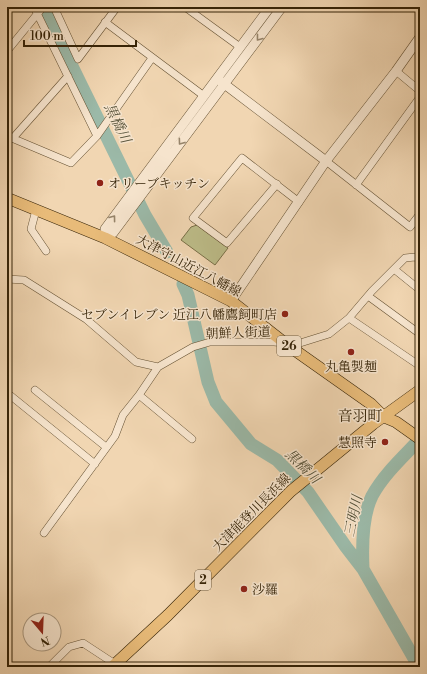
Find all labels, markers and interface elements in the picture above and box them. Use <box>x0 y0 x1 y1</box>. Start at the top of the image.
scale bar <box>24 22 136 48</box>
text: 100 m <box>30 29 64 44</box>
one-way arrow <box>256 33 263 40</box>
water label: 黒橋川 <box>100 101 135 148</box>
one-way arrow <box>178 137 185 144</box>
place label: オリーブキッチン <box>108 176 210 192</box>
marker: オリーブキッチン <box>95 178 105 188</box>
one-way arrow <box>108 215 116 222</box>
street label: 大津守山近江八幡線 <box>133 231 244 300</box>
place label: セブンイレブン 近江八幡鷹飼町店 <box>81 307 277 323</box>
marker: セブンイレブン 近江八幡鷹飼町店 <box>280 309 290 319</box>
street label: 朝鮮人街道 <box>205 324 271 342</box>
road number: 26 <box>277 336 301 356</box>
marker: 丸亀製麺 <box>346 347 356 357</box>
place label: 丸亀製麺 <box>325 359 377 375</box>
district label: 音羽町 <box>337 407 383 426</box>
place label: 慧照寺 <box>338 435 377 451</box>
marker: 慧照寺 <box>380 437 390 447</box>
water label: 黒橋川 <box>281 445 325 489</box>
street label: 大津能登川長浜線 <box>209 470 294 555</box>
water label: 三明川 <box>341 492 368 539</box>
road number: 2 <box>195 570 211 590</box>
place label: 沙羅 <box>252 582 278 598</box>
marker: 沙羅 <box>239 584 249 594</box>
north arrow <box>22 612 62 652</box>
text: N <box>38 632 51 649</box>

